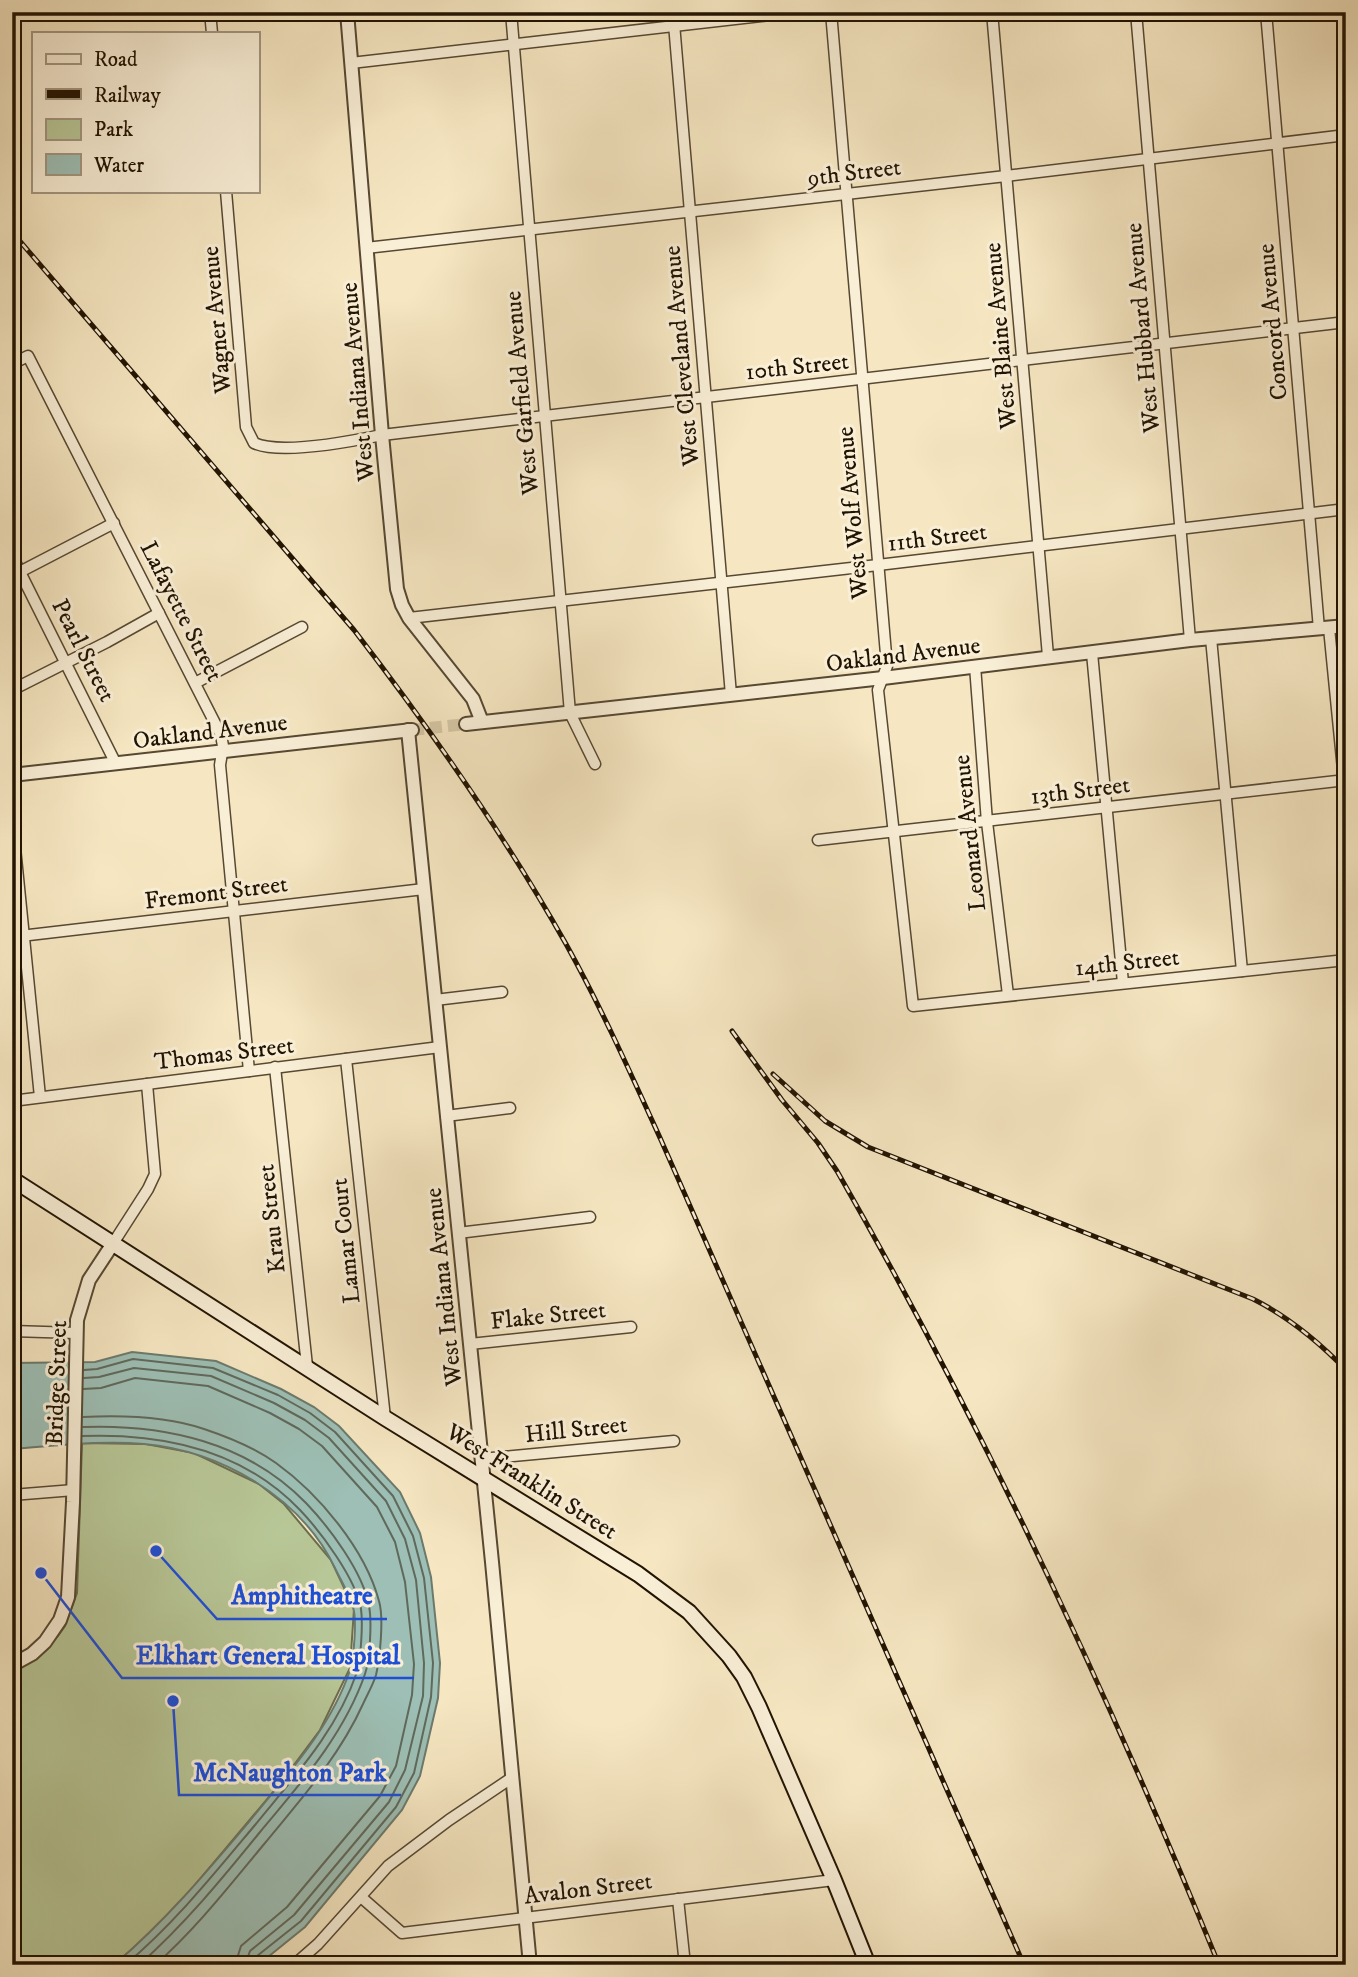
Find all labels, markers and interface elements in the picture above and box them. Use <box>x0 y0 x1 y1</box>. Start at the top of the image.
legend <box>32 32 259 192</box>
text: Road <box>94 47 138 73</box>
text: Railway <box>94 83 162 109</box>
text: Park <box>94 117 134 143</box>
street label: 9th Street <box>805 152 903 194</box>
text: Water <box>93 153 144 179</box>
street label: West Hubbard Avenue <box>1119 222 1167 435</box>
street label: West Blaine Avenue <box>978 241 1024 431</box>
street label: Concord Avenue <box>1251 242 1295 402</box>
street label: West Cleveland Avenue <box>657 244 707 468</box>
street label: Wagner Avenue <box>196 245 238 396</box>
street label: West Indiana Avenue <box>334 281 382 484</box>
street label: West Garfield Avenue <box>498 290 546 497</box>
street label: 10th Street <box>744 347 851 387</box>
street label: West Wolf Avenue <box>831 425 876 601</box>
street label: 11th Street <box>886 517 989 559</box>
street label: Lafayette Street <box>133 536 230 687</box>
street label: Pearl Street <box>44 594 122 707</box>
street label: Oakland Avenue <box>824 631 982 679</box>
street label: Oakland Avenue <box>131 708 289 756</box>
street label: Leonard Avenue <box>947 753 993 912</box>
street label: 13th Street <box>1029 770 1132 812</box>
street label: Fremont Street <box>143 869 290 917</box>
street label: 14th Street <box>1073 943 1181 983</box>
street label: Thomas Street <box>153 1031 296 1077</box>
street label: Krau Street <box>251 1163 293 1275</box>
street label: Lamar Court <box>324 1177 367 1305</box>
street label: West Indiana Avenue <box>419 1186 469 1389</box>
street label: Flake Street <box>489 1295 607 1337</box>
street label: Bridge Street <box>40 1319 74 1446</box>
street label: Hill Street <box>523 1410 629 1450</box>
street label: West Franklin Street <box>439 1417 623 1547</box>
callout: Amphitheatre <box>217 1572 387 1619</box>
text: Amphitheatre <box>230 1580 373 1613</box>
callout: Elkhart General Hospital <box>122 1631 414 1678</box>
text: Elkhart General Hospital <box>136 1640 401 1673</box>
callout: McNaughton Park <box>179 1748 401 1795</box>
text: McNaughton Park <box>193 1757 388 1790</box>
street label: Avalon Street <box>522 1866 654 1912</box>

